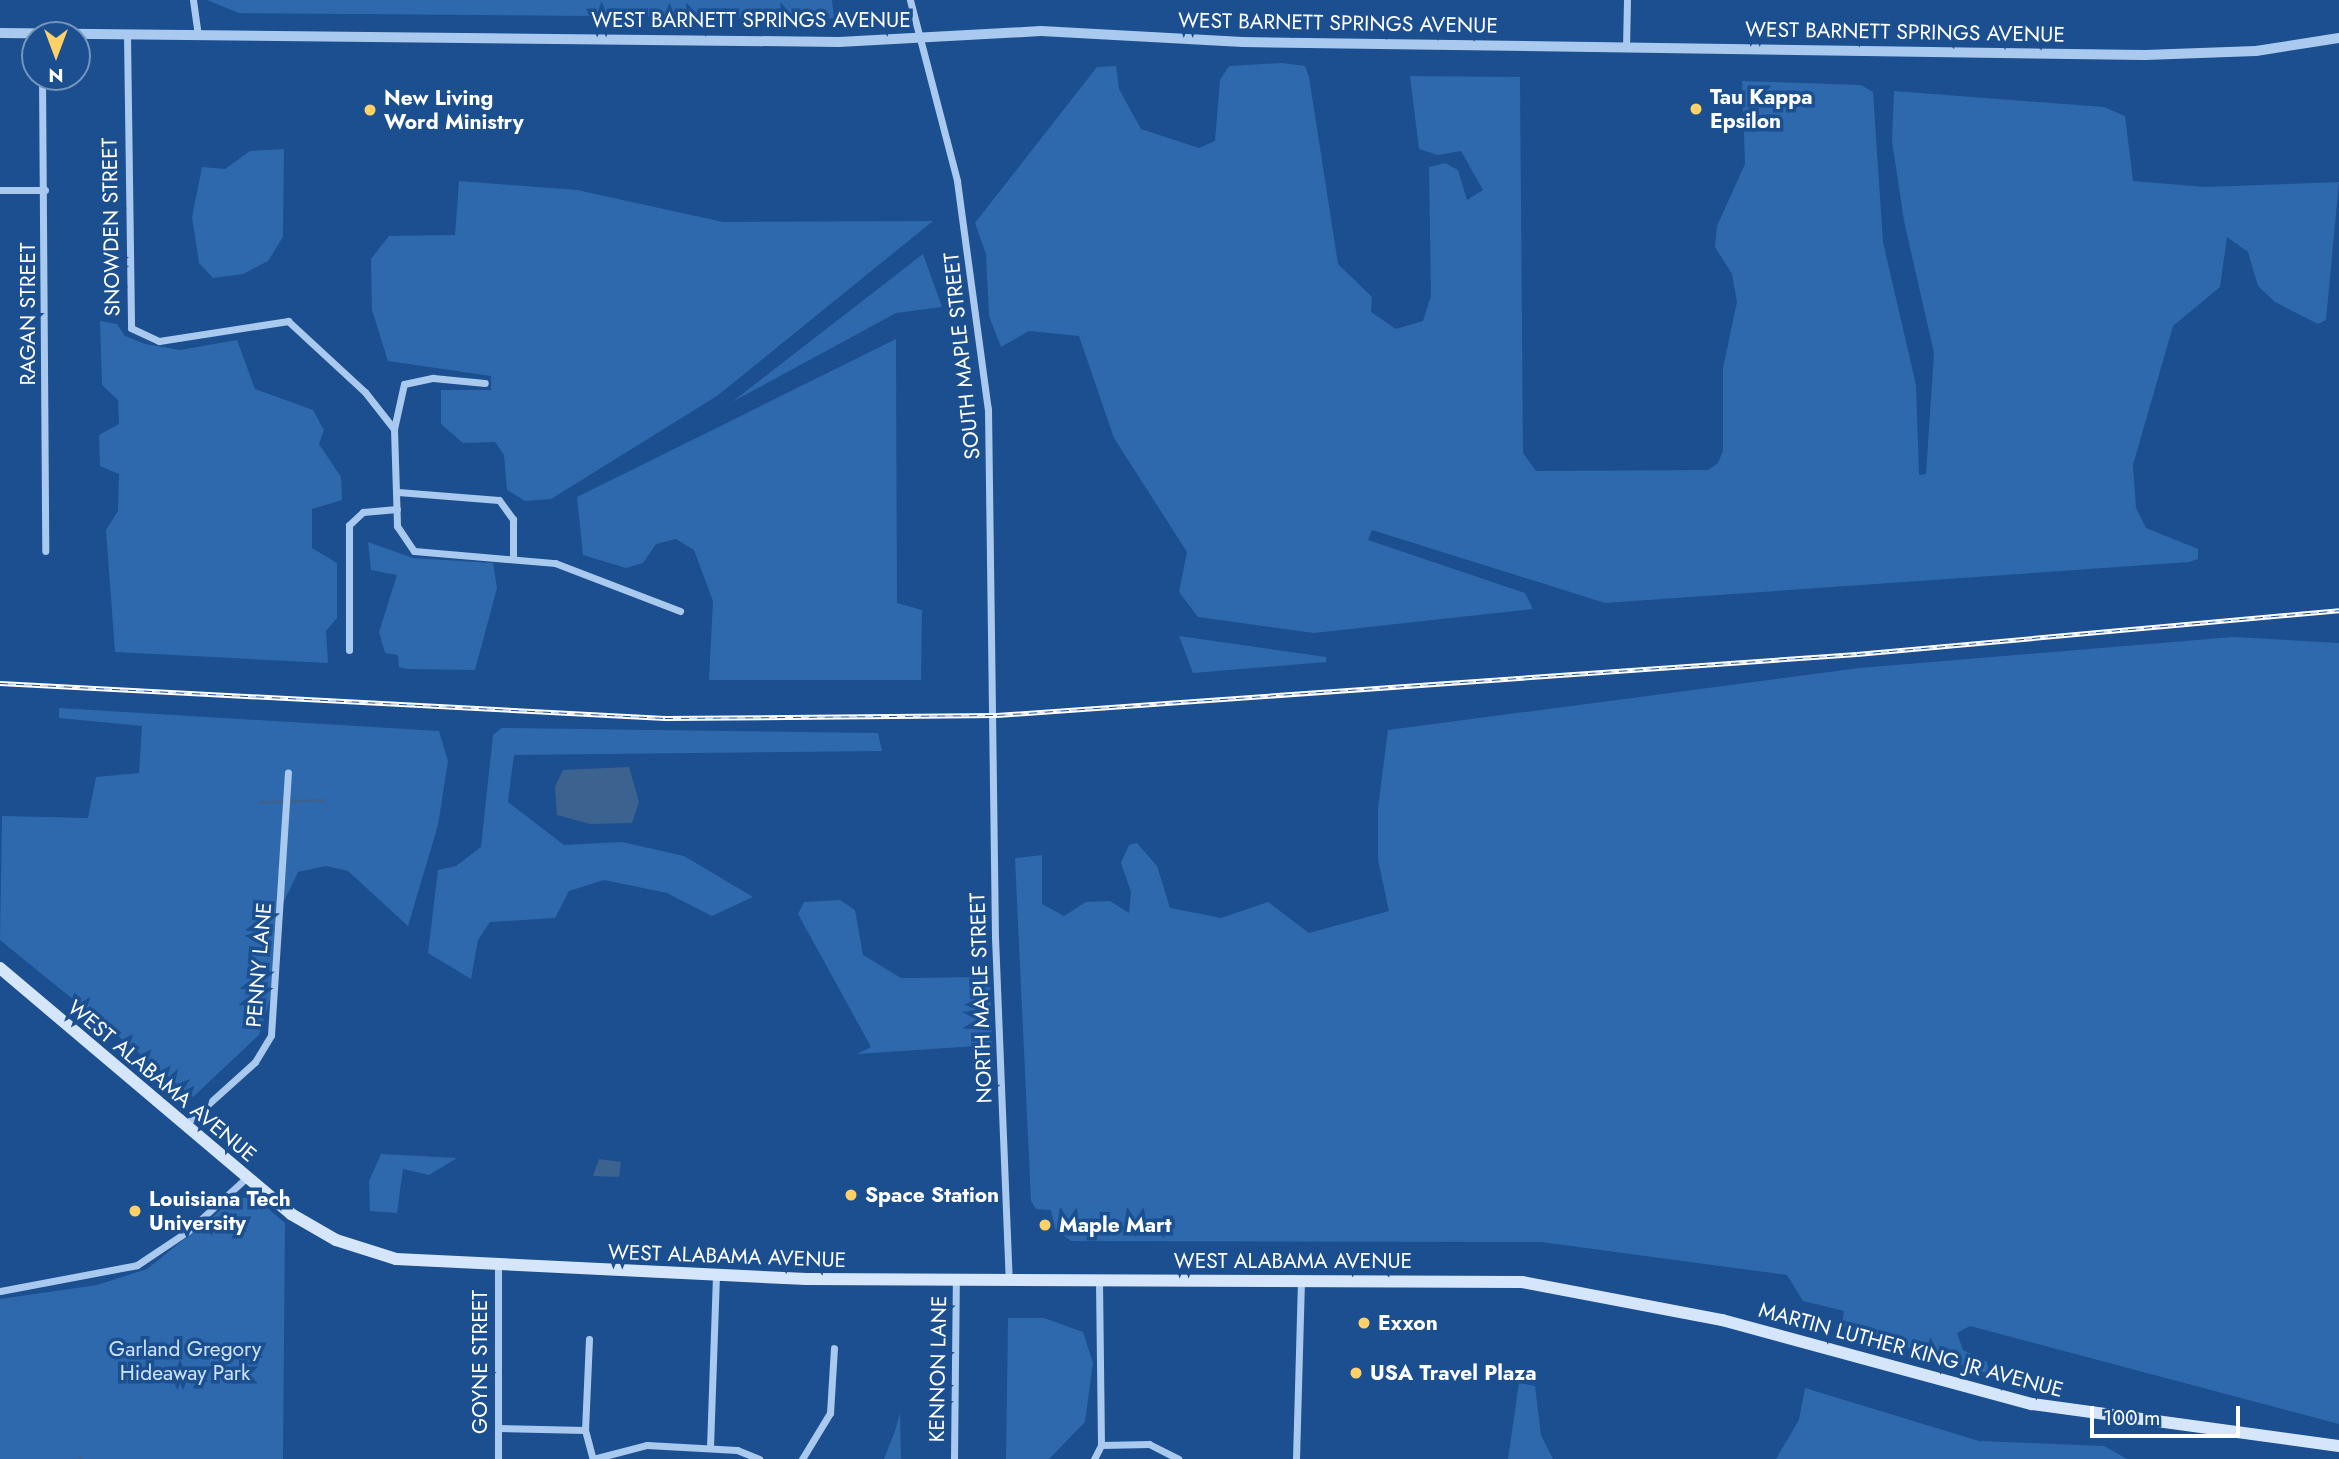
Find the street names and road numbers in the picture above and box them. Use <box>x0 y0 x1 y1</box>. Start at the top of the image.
street label: WEST BARNETT SPRINGS AVENUE <box>591 7 911 33</box>
street label: WEST BARNETT SPRINGS AVENUE <box>1178 8 1498 38</box>
street label: WEST BARNETT SPRINGS AVENUE <box>1745 17 2065 47</box>
street label: SNOWDEN STREET <box>97 137 125 317</box>
street label: RAGAN STREET <box>15 243 41 385</box>
street label: SOUTH MAPLE STREET <box>939 251 985 461</box>
street label: NORTH MAPLE STREET <box>965 892 997 1104</box>
street label: PENNY LANE <box>241 901 277 1029</box>
street label: WEST ALABAMA AVENUE <box>63 995 261 1167</box>
street label: WEST ALABAMA AVENUE <box>607 1239 847 1273</box>
street label: WEST ALABAMA AVENUE <box>1174 1248 1412 1274</box>
street label: GOYNE STREET <box>467 1290 493 1434</box>
street label: KENNON LANE <box>924 1295 952 1443</box>
street label: MARTIN LUTHER KING JR AVENUE <box>1756 1297 2066 1403</box>

